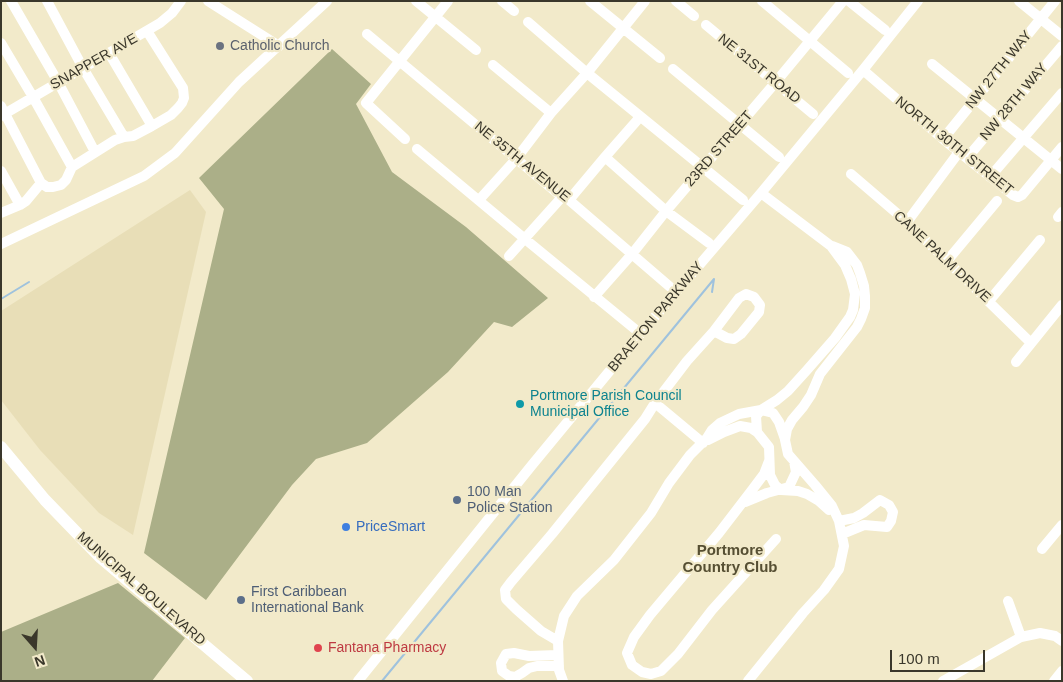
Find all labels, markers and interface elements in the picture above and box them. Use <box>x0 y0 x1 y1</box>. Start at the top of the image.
street label: NW 27TH WAY <box>962 28 1036 112</box>
street label: SNAPPER AVE <box>47 30 141 94</box>
street label: NE 31ST ROAD <box>714 31 804 107</box>
place label: Catholic Church <box>230 38 330 54</box>
marker: Catholic Church <box>214 40 226 52</box>
street label: NW 28TH WAY <box>977 60 1051 144</box>
street label: NORTH 30TH STREET <box>892 93 1016 199</box>
street label: 23RD STREET <box>682 108 756 190</box>
street label: NE 35TH AVENUE <box>471 118 573 206</box>
street label: CANE PALM DRIVE <box>890 208 994 306</box>
street label: BRAETON PARKWAY <box>605 258 707 376</box>
place label: Portmore Parish Council Municipal Office <box>530 388 682 421</box>
marker: Portmore Parish Council Municipal Office <box>514 398 526 410</box>
place label: 100 Man Police Station <box>467 484 553 516</box>
marker: 100 Man Police Station <box>451 494 463 506</box>
place label: PriceSmart <box>356 519 425 535</box>
marker: PriceSmart <box>340 521 352 533</box>
street label: MUNICIPAL BOULEVARD <box>73 529 209 649</box>
district label: Portmore Country Club <box>683 542 777 577</box>
place label: First Caribbean International Bank <box>251 584 364 616</box>
marker: First Caribbean International Bank <box>235 594 247 606</box>
north arrow <box>10 622 60 672</box>
place label: Fantana Pharmacy <box>328 640 446 656</box>
scale bar <box>893 640 988 672</box>
marker: Fantana Pharmacy <box>312 642 324 654</box>
text: 100 m <box>898 650 940 667</box>
text: N <box>32 652 47 670</box>

